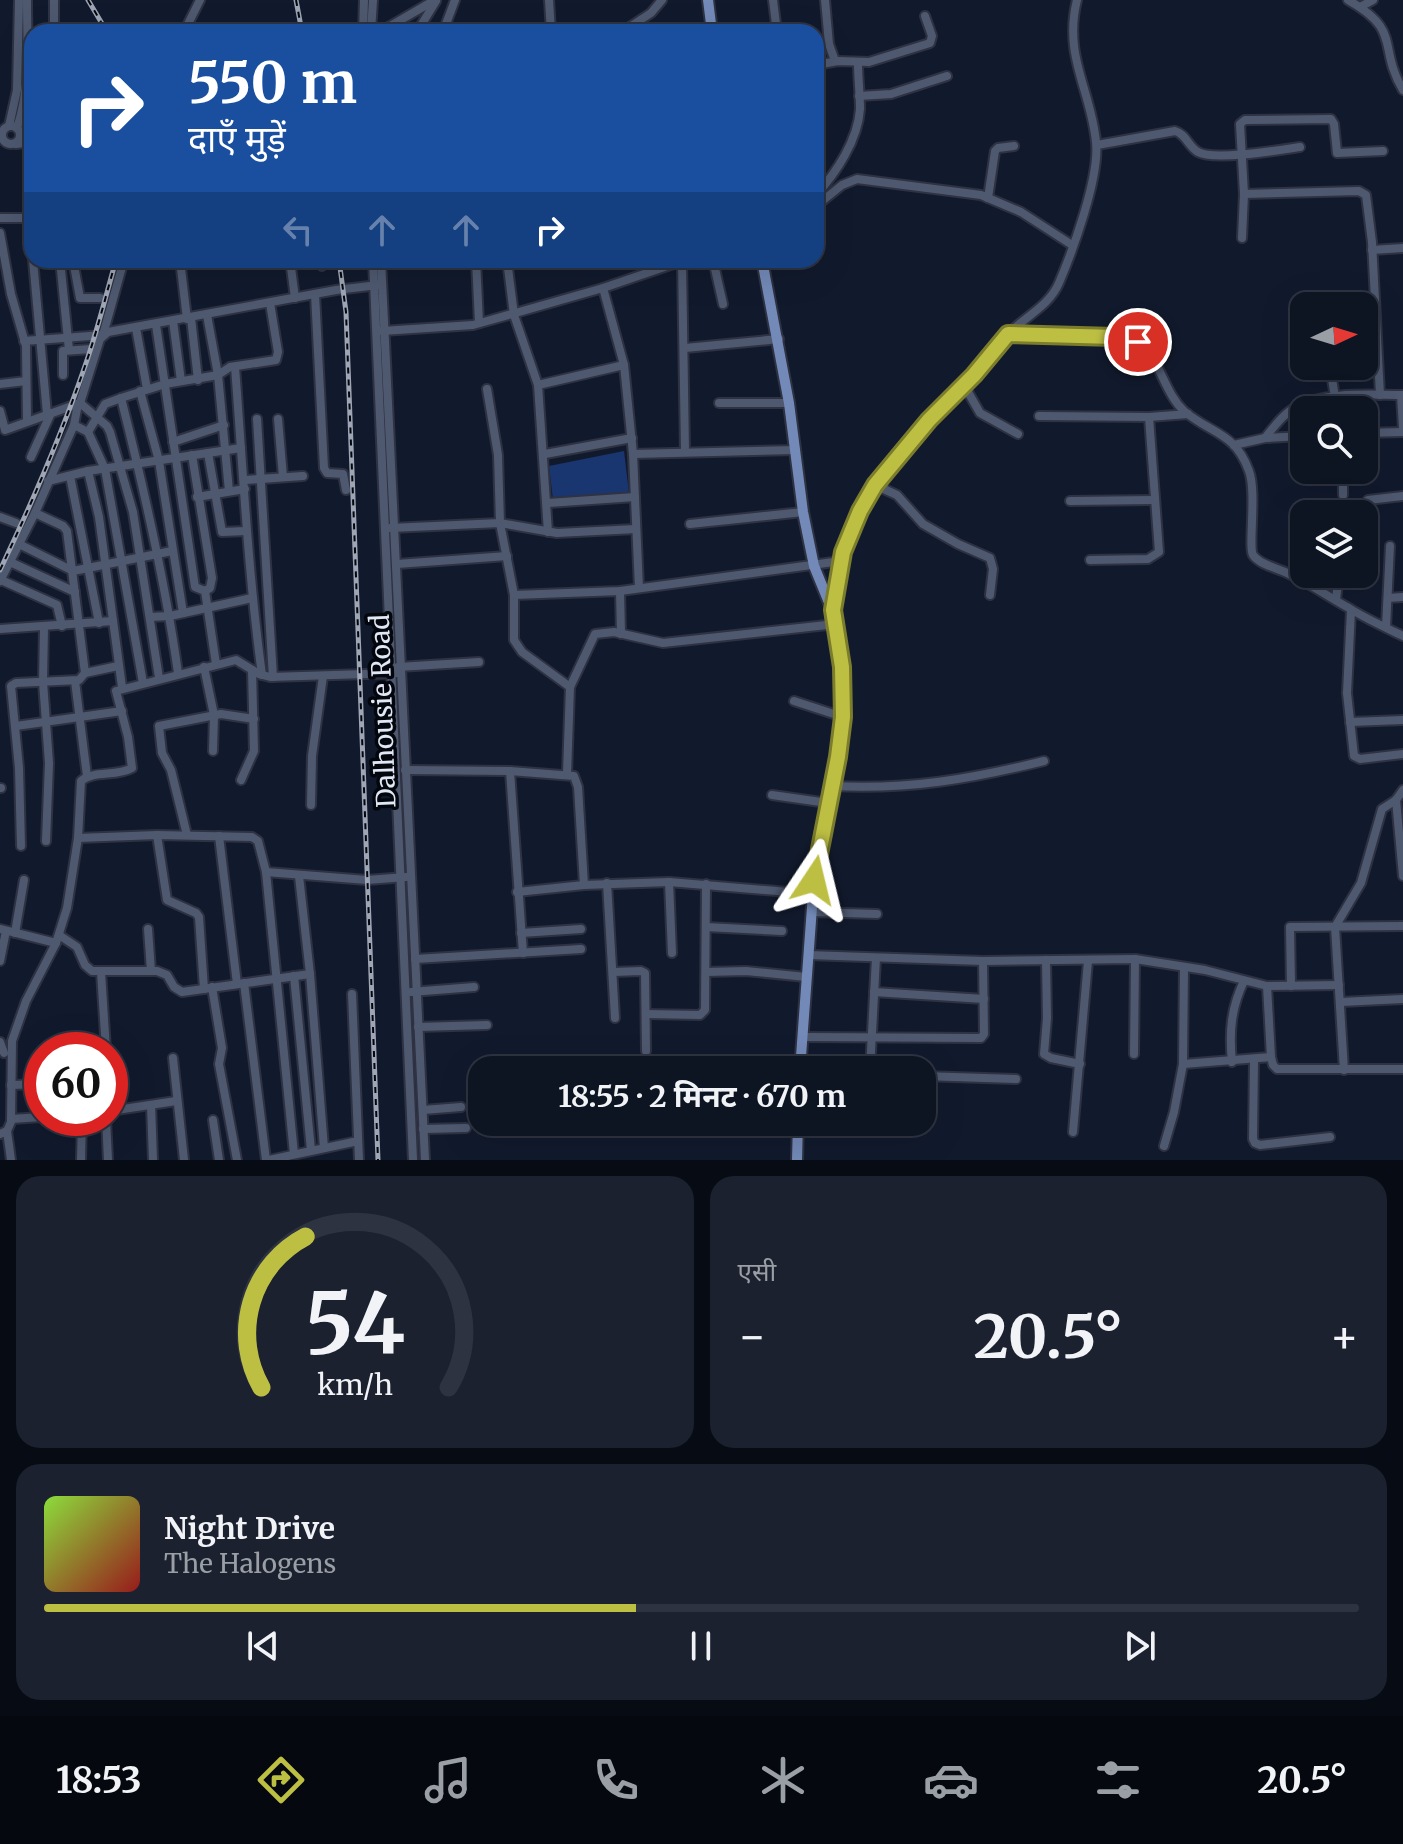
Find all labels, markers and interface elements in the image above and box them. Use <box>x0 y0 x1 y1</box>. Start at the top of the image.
text: 550 m <box>188 48 357 118</box>
icon: right <box>56 56 160 160</box>
text: दाएँ मुड़ें <box>188 117 286 162</box>
icon: left <box>276 208 320 252</box>
icon: ahead <box>360 208 404 252</box>
icon: ahead <box>444 208 488 252</box>
icon: right <box>528 208 572 252</box>
north arrow <box>1290 292 1378 380</box>
map controls <box>1290 292 1378 588</box>
pin <box>1104 308 1172 376</box>
icon: arrive <box>1116 320 1160 364</box>
button: search <box>1290 396 1378 484</box>
button: layers <box>1290 500 1378 588</box>
street label: Dalhousie Road <box>363 613 402 809</box>
position arrow <box>772 838 856 922</box>
speed limit sign: 60 <box>24 1032 128 1136</box>
text: 18:55 · 2 मिनट · 670 m <box>558 1077 846 1115</box>
text: एसी <box>738 1255 776 1288</box>
text: 54 <box>305 1272 405 1377</box>
text: 20.5° <box>973 1299 1123 1374</box>
text: − <box>738 1309 767 1364</box>
text: + <box>1330 1309 1359 1364</box>
text: km/h <box>317 1367 393 1403</box>
text: Night Drive <box>164 1509 335 1547</box>
text: The Halogens <box>164 1547 336 1580</box>
icon: previous <box>241 1624 285 1668</box>
icon: pause <box>679 1624 723 1668</box>
icon: next <box>1118 1624 1162 1668</box>
icon: directions <box>253 1752 309 1808</box>
icon: music <box>420 1752 476 1808</box>
icon: phone <box>588 1752 644 1808</box>
icon: climate <box>755 1752 811 1808</box>
icon: car <box>923 1752 979 1808</box>
icon: filters <box>1090 1752 1146 1808</box>
text: 18:53 <box>56 1758 142 1803</box>
text: 20.5° <box>1257 1758 1347 1803</box>

